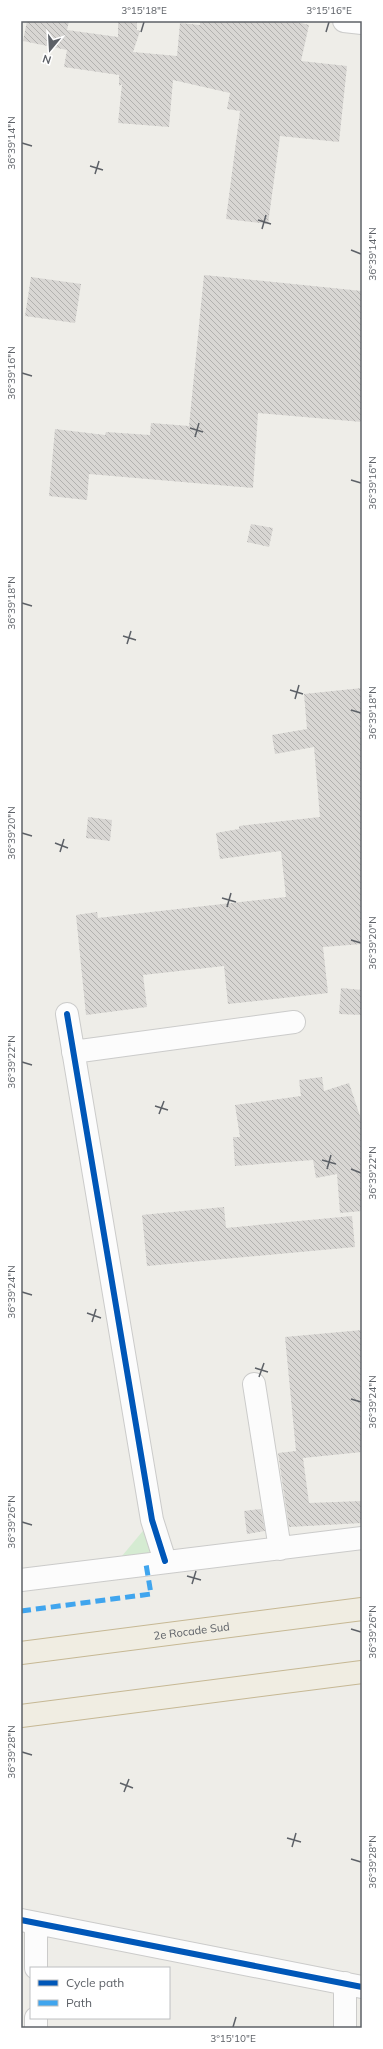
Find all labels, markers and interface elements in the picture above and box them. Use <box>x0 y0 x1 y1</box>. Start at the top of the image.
text: 3°15'18"E <box>121 4 167 17</box>
text: 3°15'16"E <box>306 4 352 17</box>
north arrow <box>30 30 70 70</box>
text: N <box>41 52 53 67</box>
text: 36°39'14"N <box>5 116 18 170</box>
text: 36°39'14"N <box>366 227 379 281</box>
text: 36°39'16"N <box>5 346 18 400</box>
text: 36°39'16"N <box>366 456 379 510</box>
text: 36°39'18"N <box>5 576 18 630</box>
text: 36°39'18"N <box>366 686 379 740</box>
text: 36°39'20"N <box>5 806 18 860</box>
text: 36°39'20"N <box>366 916 379 970</box>
text: 36°39'22"N <box>5 1035 18 1089</box>
text: 36°39'22"N <box>366 1146 379 1200</box>
text: 36°39'24"N <box>5 1265 18 1319</box>
text: 36°39'24"N <box>366 1375 379 1429</box>
text: 36°39'26"N <box>5 1495 18 1549</box>
text: 36°39'26"N <box>366 1605 379 1659</box>
street label: 2e Rocade Sud <box>153 1619 230 1643</box>
text: 36°39'28"N <box>5 1725 18 1779</box>
text: 36°39'28"N <box>366 1835 379 1889</box>
legend <box>30 1967 170 2019</box>
text: Cycle path <box>66 1975 124 1990</box>
text: Path <box>66 1995 92 2010</box>
text: 3°15'10"E <box>210 2032 256 2045</box>

